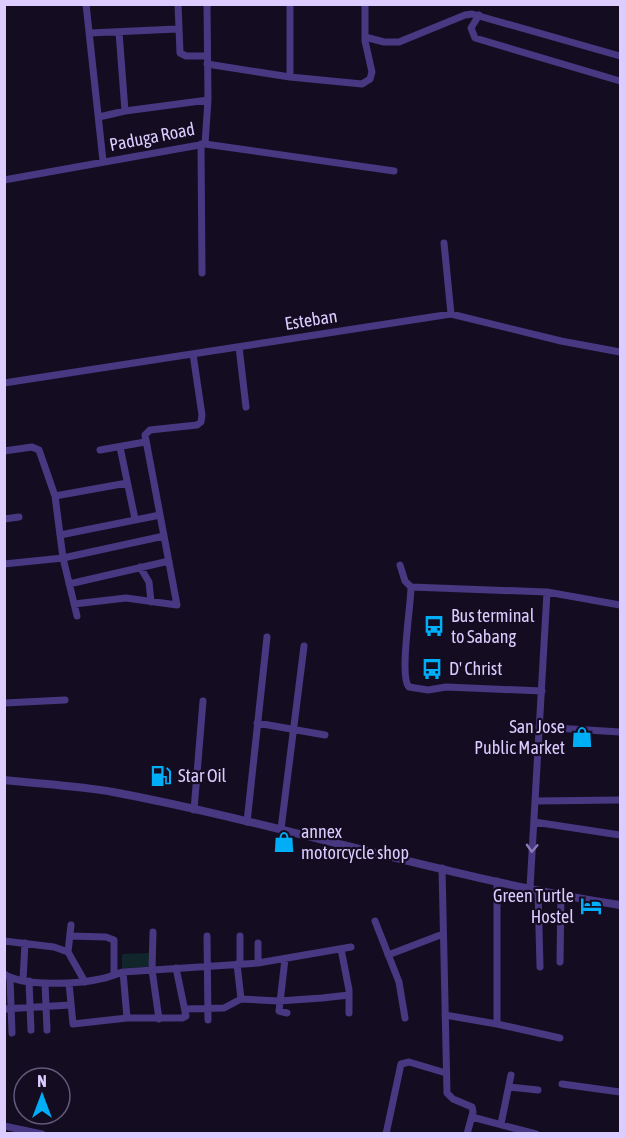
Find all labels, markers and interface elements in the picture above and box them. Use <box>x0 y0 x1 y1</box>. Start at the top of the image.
street label: Paduga Road <box>107 118 196 155</box>
street label: Esteban <box>283 305 339 334</box>
place label: Bus terminal to Sabang <box>451 605 535 647</box>
bus stop icon: Bus terminal to Sabang <box>422 614 446 638</box>
bus stop icon: D' Christ <box>420 657 444 681</box>
place label: D' Christ <box>449 658 502 679</box>
place label: San Jose Public Market <box>474 716 565 758</box>
shop icon: San Jose Public Market <box>570 725 594 749</box>
fuel station icon: Star Oil <box>149 764 173 788</box>
place label: Star Oil <box>178 765 227 786</box>
place label: annex motorcycle shop <box>301 821 409 863</box>
shop icon: annex motorcycle shop <box>272 830 296 854</box>
one-way arrow <box>526 843 539 852</box>
place label: Green Turtle Hostel <box>493 885 574 927</box>
hotel icon: Green Turtle Hostel <box>579 894 603 918</box>
north arrow <box>12 1066 72 1126</box>
text: N <box>37 1072 47 1090</box>

